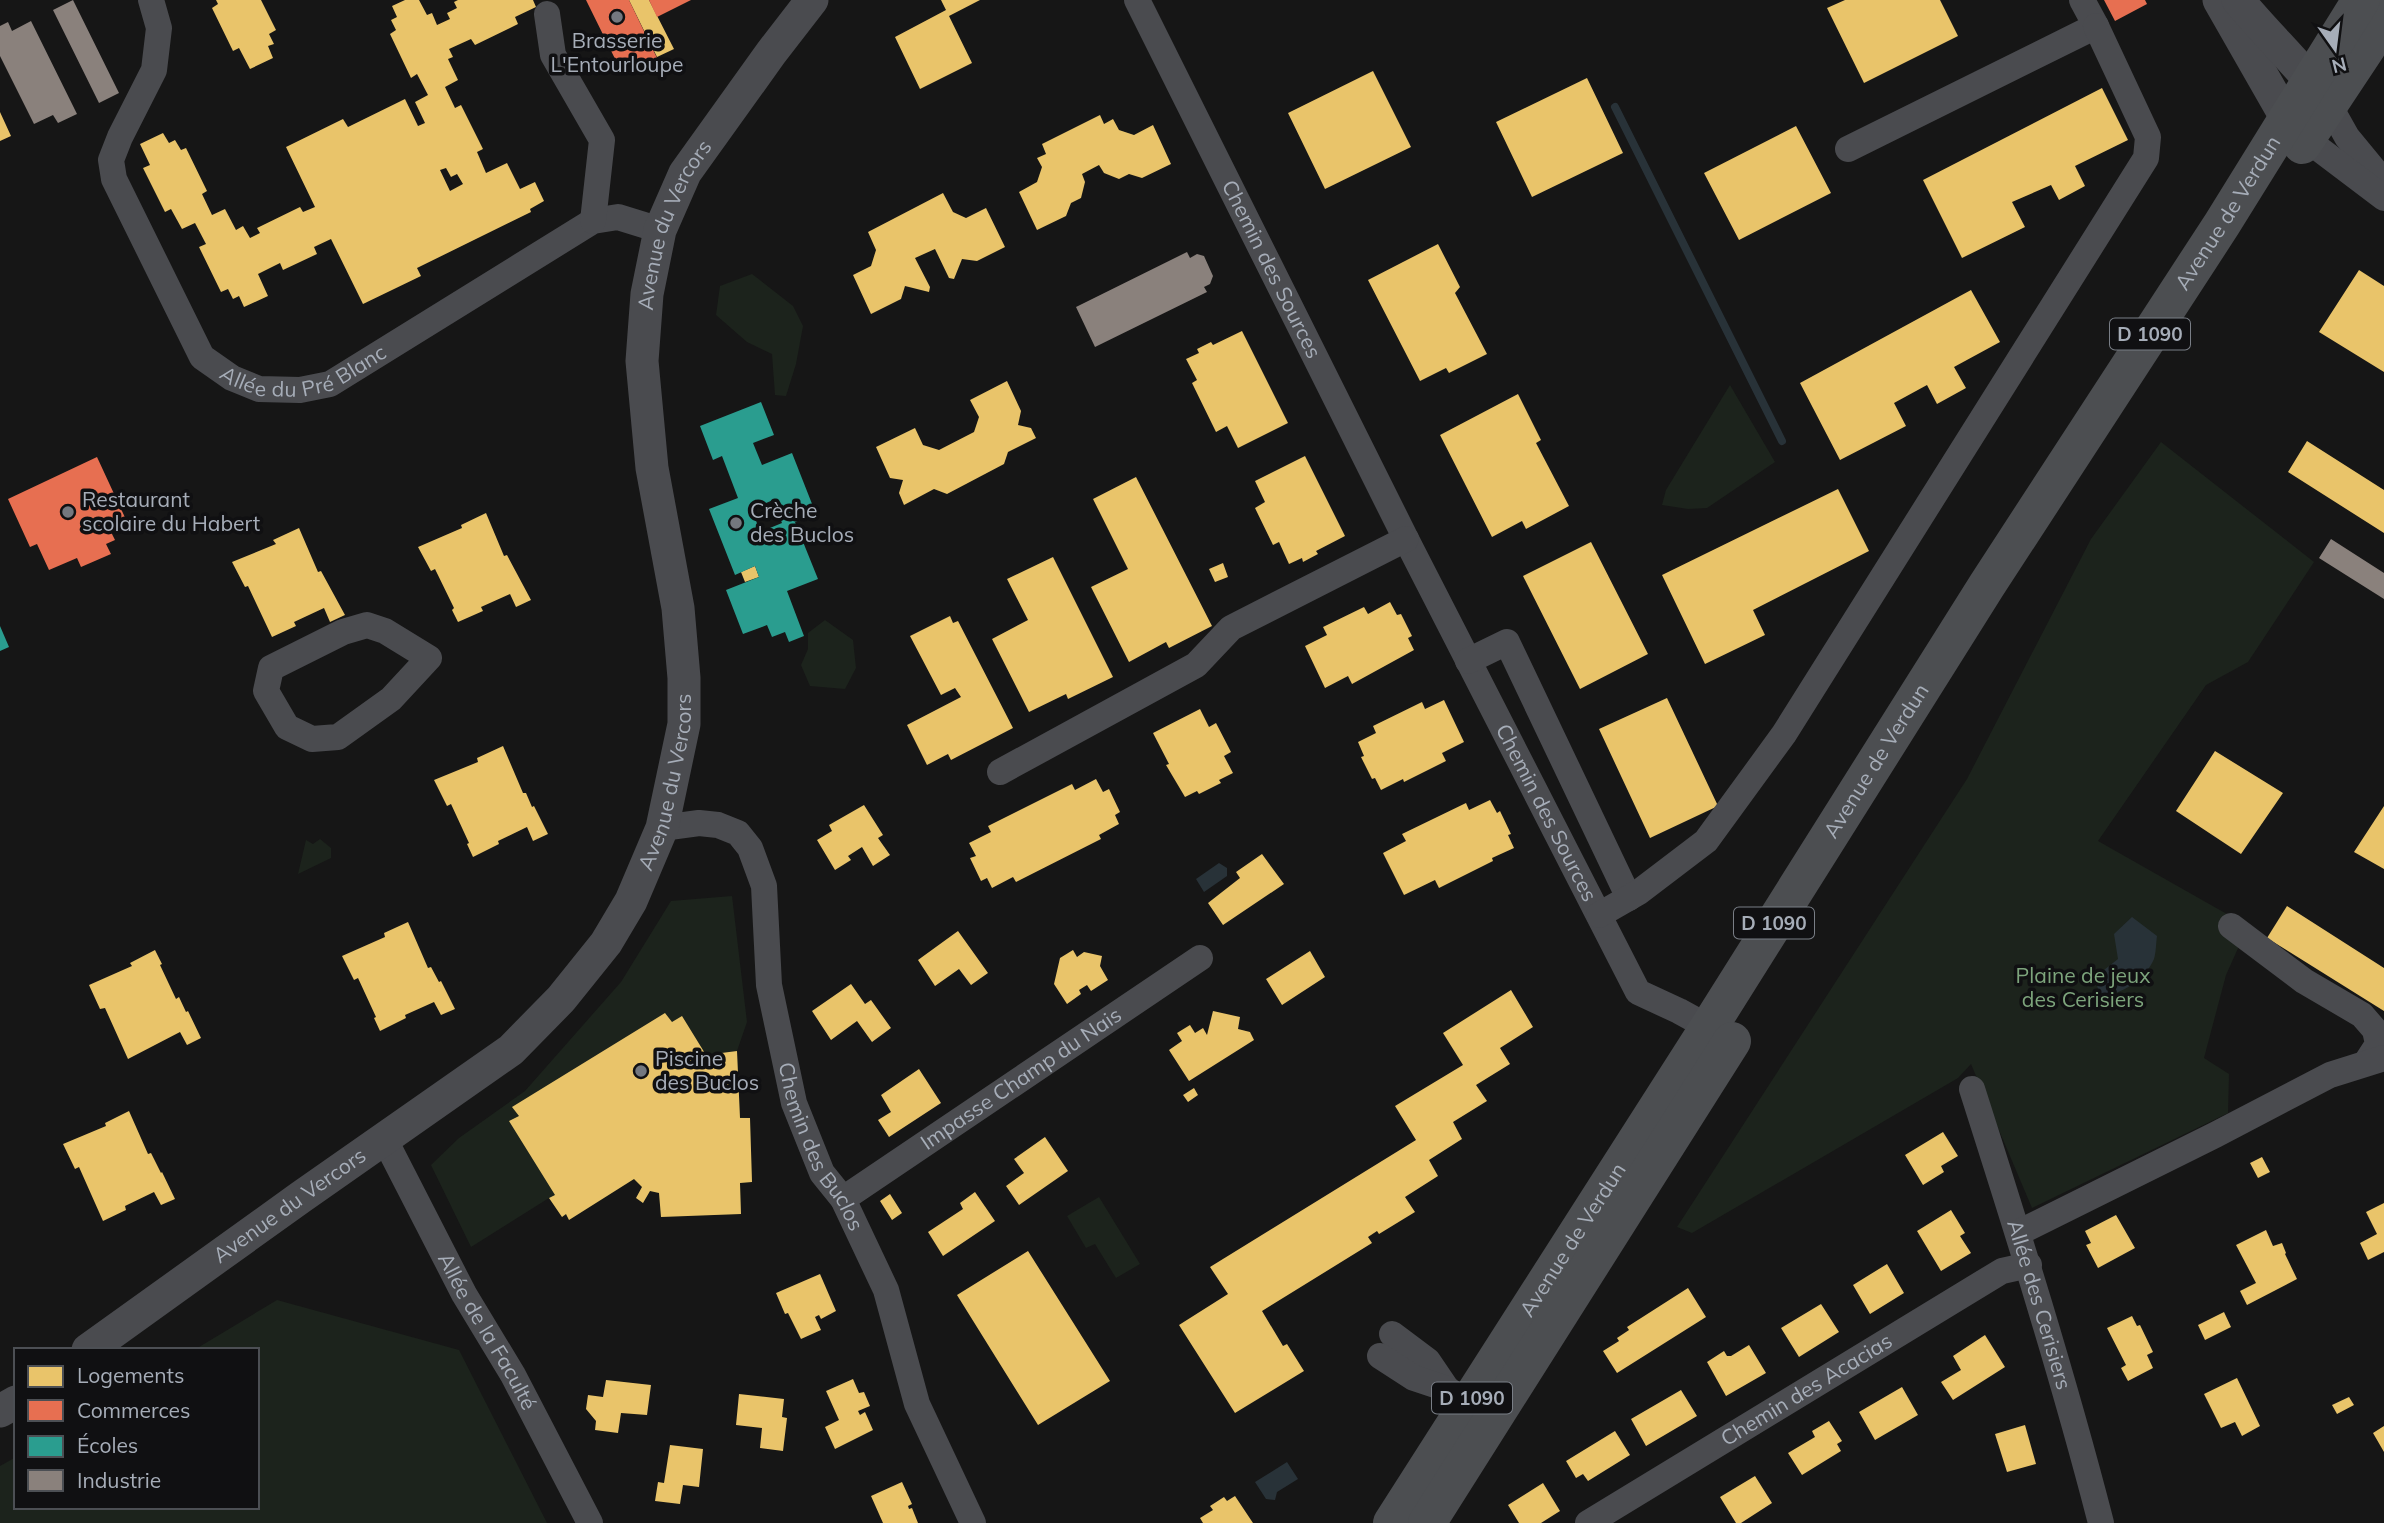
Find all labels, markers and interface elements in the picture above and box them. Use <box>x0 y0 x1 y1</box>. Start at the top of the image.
marker: Brasserie L'Entourloupe <box>609 9 625 25</box>
north arrow <box>2300 14 2370 84</box>
place label: Brasserie L'Entourloupe <box>551 27 683 77</box>
text: N <box>2329 52 2349 79</box>
street label: Avenue de Verdun <box>2169 131 2286 295</box>
street label: Avenue du Vercors <box>632 134 717 311</box>
street label: Chemin des Sources <box>1217 175 1328 362</box>
road number: D 1090 <box>2110 318 2190 350</box>
street label: Allée du Pré Blanc <box>215 338 391 402</box>
place label: Restaurant scolaire du Habert <box>82 486 260 536</box>
place label: Crèche des Buclos <box>750 497 854 547</box>
marker: Restaurant scolaire du Habert <box>60 504 76 520</box>
marker: Crèche des Buclos <box>728 515 744 531</box>
street label: Avenue de Verdun <box>1817 678 1934 842</box>
street label: Avenue du Vercors <box>632 694 696 874</box>
street label: Chemin des Sources <box>1491 719 1603 906</box>
road number: D 1090 <box>1734 908 1814 939</box>
park label: Plaine de jeux des Cerisiers <box>2016 962 2150 1012</box>
street label: Impasse Champ du Nais <box>915 1001 1126 1155</box>
place label: Piscine des Buclos <box>655 1045 759 1095</box>
street label: Chemin des Buclos <box>774 1060 870 1234</box>
marker: Piscine des Buclos <box>633 1063 649 1079</box>
street label: Avenue du Vercors <box>208 1142 371 1268</box>
street label: Avenue de Verdun <box>1513 1158 1631 1321</box>
street label: Allée des Cerisiers <box>2002 1216 2078 1393</box>
street label: Allée de la Faculté <box>433 1248 543 1414</box>
street label: Chemin des Acacias <box>1716 1327 1897 1451</box>
legend <box>14 1348 259 1509</box>
text: Logements <box>77 1362 184 1388</box>
road number: D 1090 <box>1432 1382 1512 1414</box>
text: Commerces <box>77 1397 190 1423</box>
text: Écoles <box>77 1432 138 1458</box>
text: Industrie <box>77 1467 161 1493</box>

